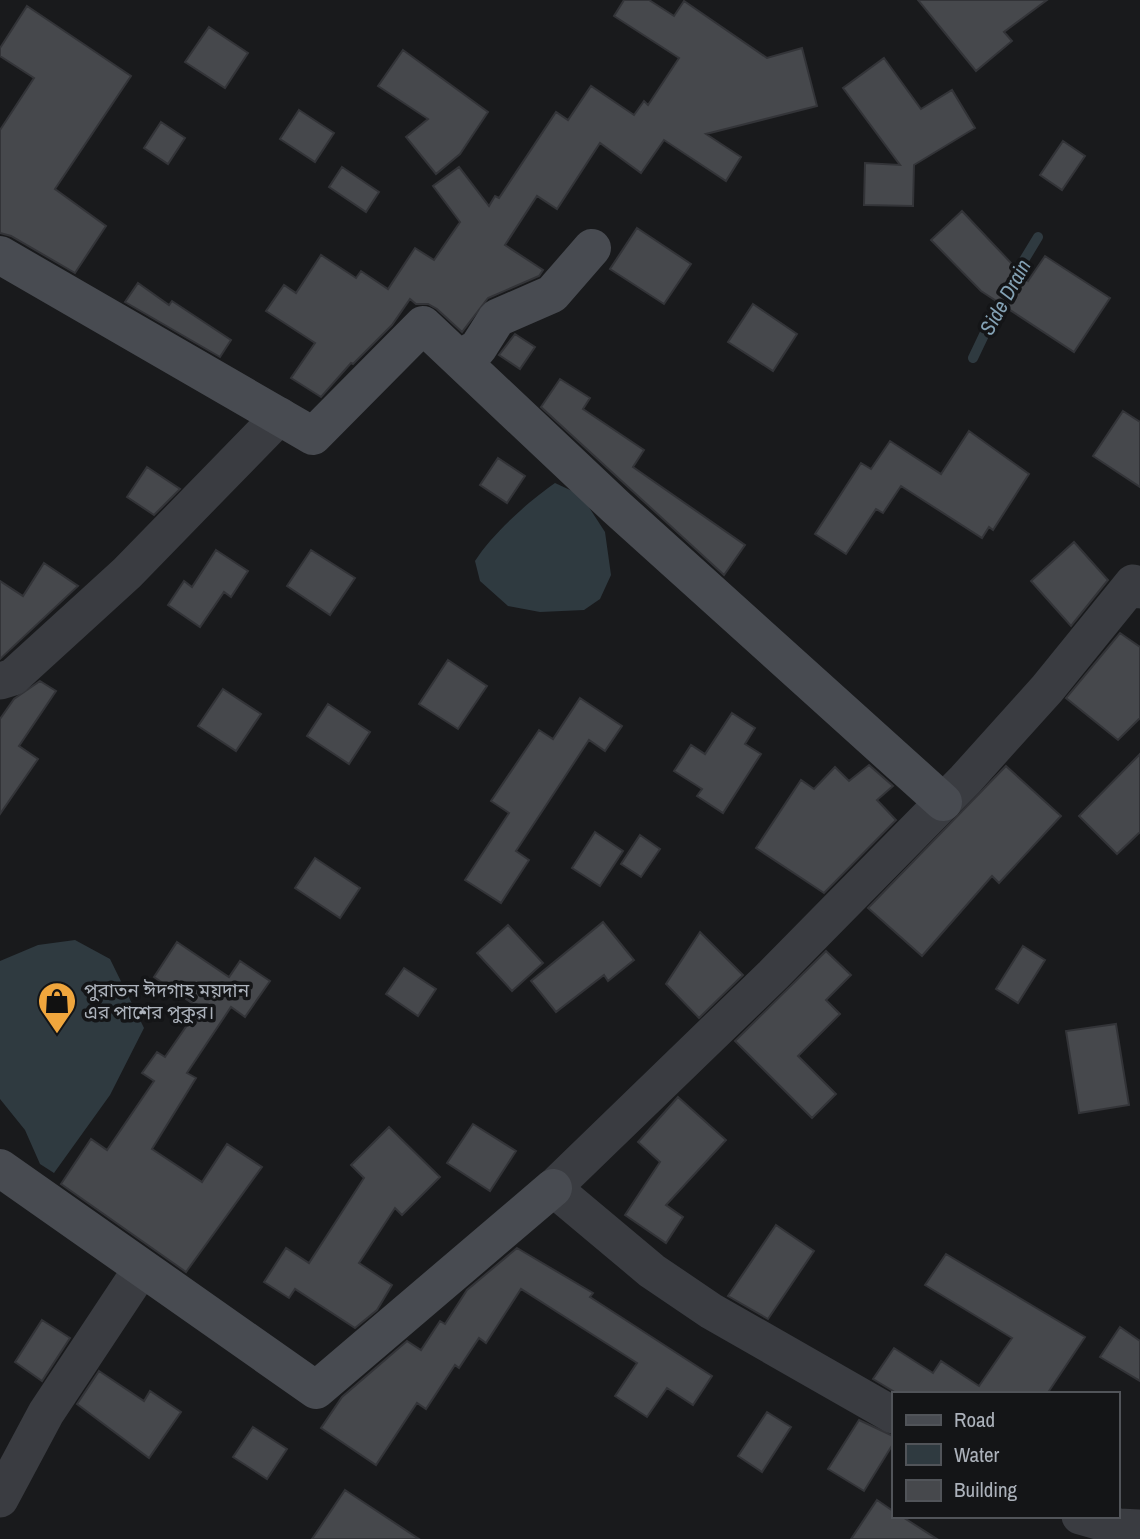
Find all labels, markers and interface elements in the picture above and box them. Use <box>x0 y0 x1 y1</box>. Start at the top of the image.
water label: Side Drain <box>972 254 1038 340</box>
place label: পুরাতন ঈদগাহ ময়দান এর পাশের পুকুর। <box>84 977 250 1025</box>
shop icon: পুরাতন ঈদগাহ ময়দান এর পাশের পুকুর। <box>36 980 78 1035</box>
legend <box>892 1392 1119 1518</box>
text: Road <box>954 1405 995 1434</box>
text: Water <box>954 1440 1000 1469</box>
text: Building <box>954 1475 1018 1504</box>

